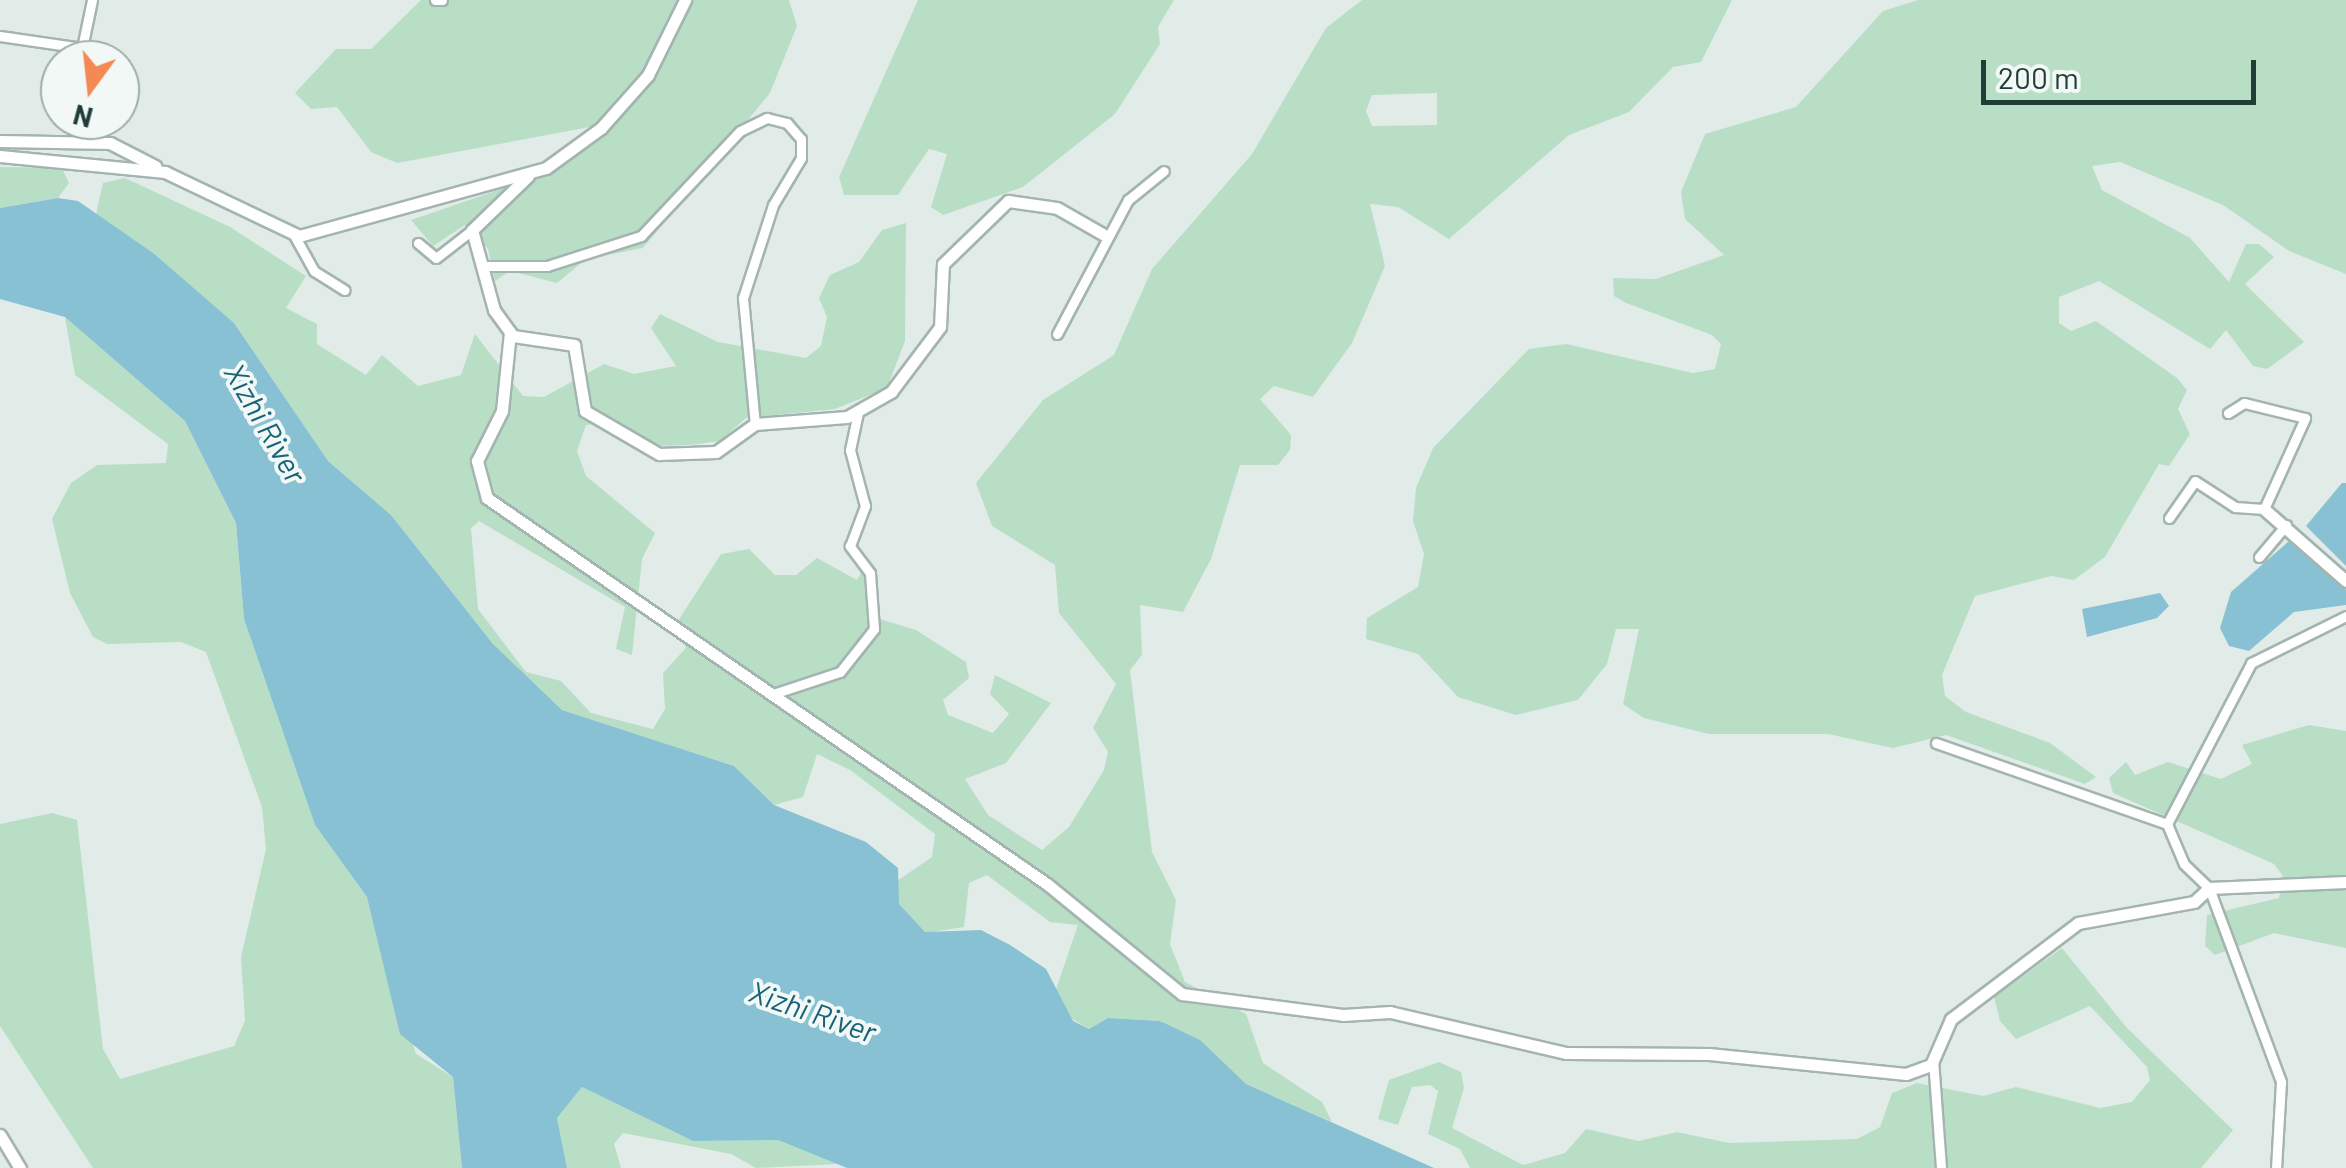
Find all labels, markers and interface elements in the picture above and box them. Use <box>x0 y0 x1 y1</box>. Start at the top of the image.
north arrow <box>40 40 140 140</box>
scale bar <box>1986 40 2261 102</box>
text: 200 m <box>1998 59 2079 95</box>
text: N <box>69 98 96 136</box>
water label: Xizhi River <box>218 357 314 489</box>
water label: Xizhi River <box>745 973 881 1049</box>

